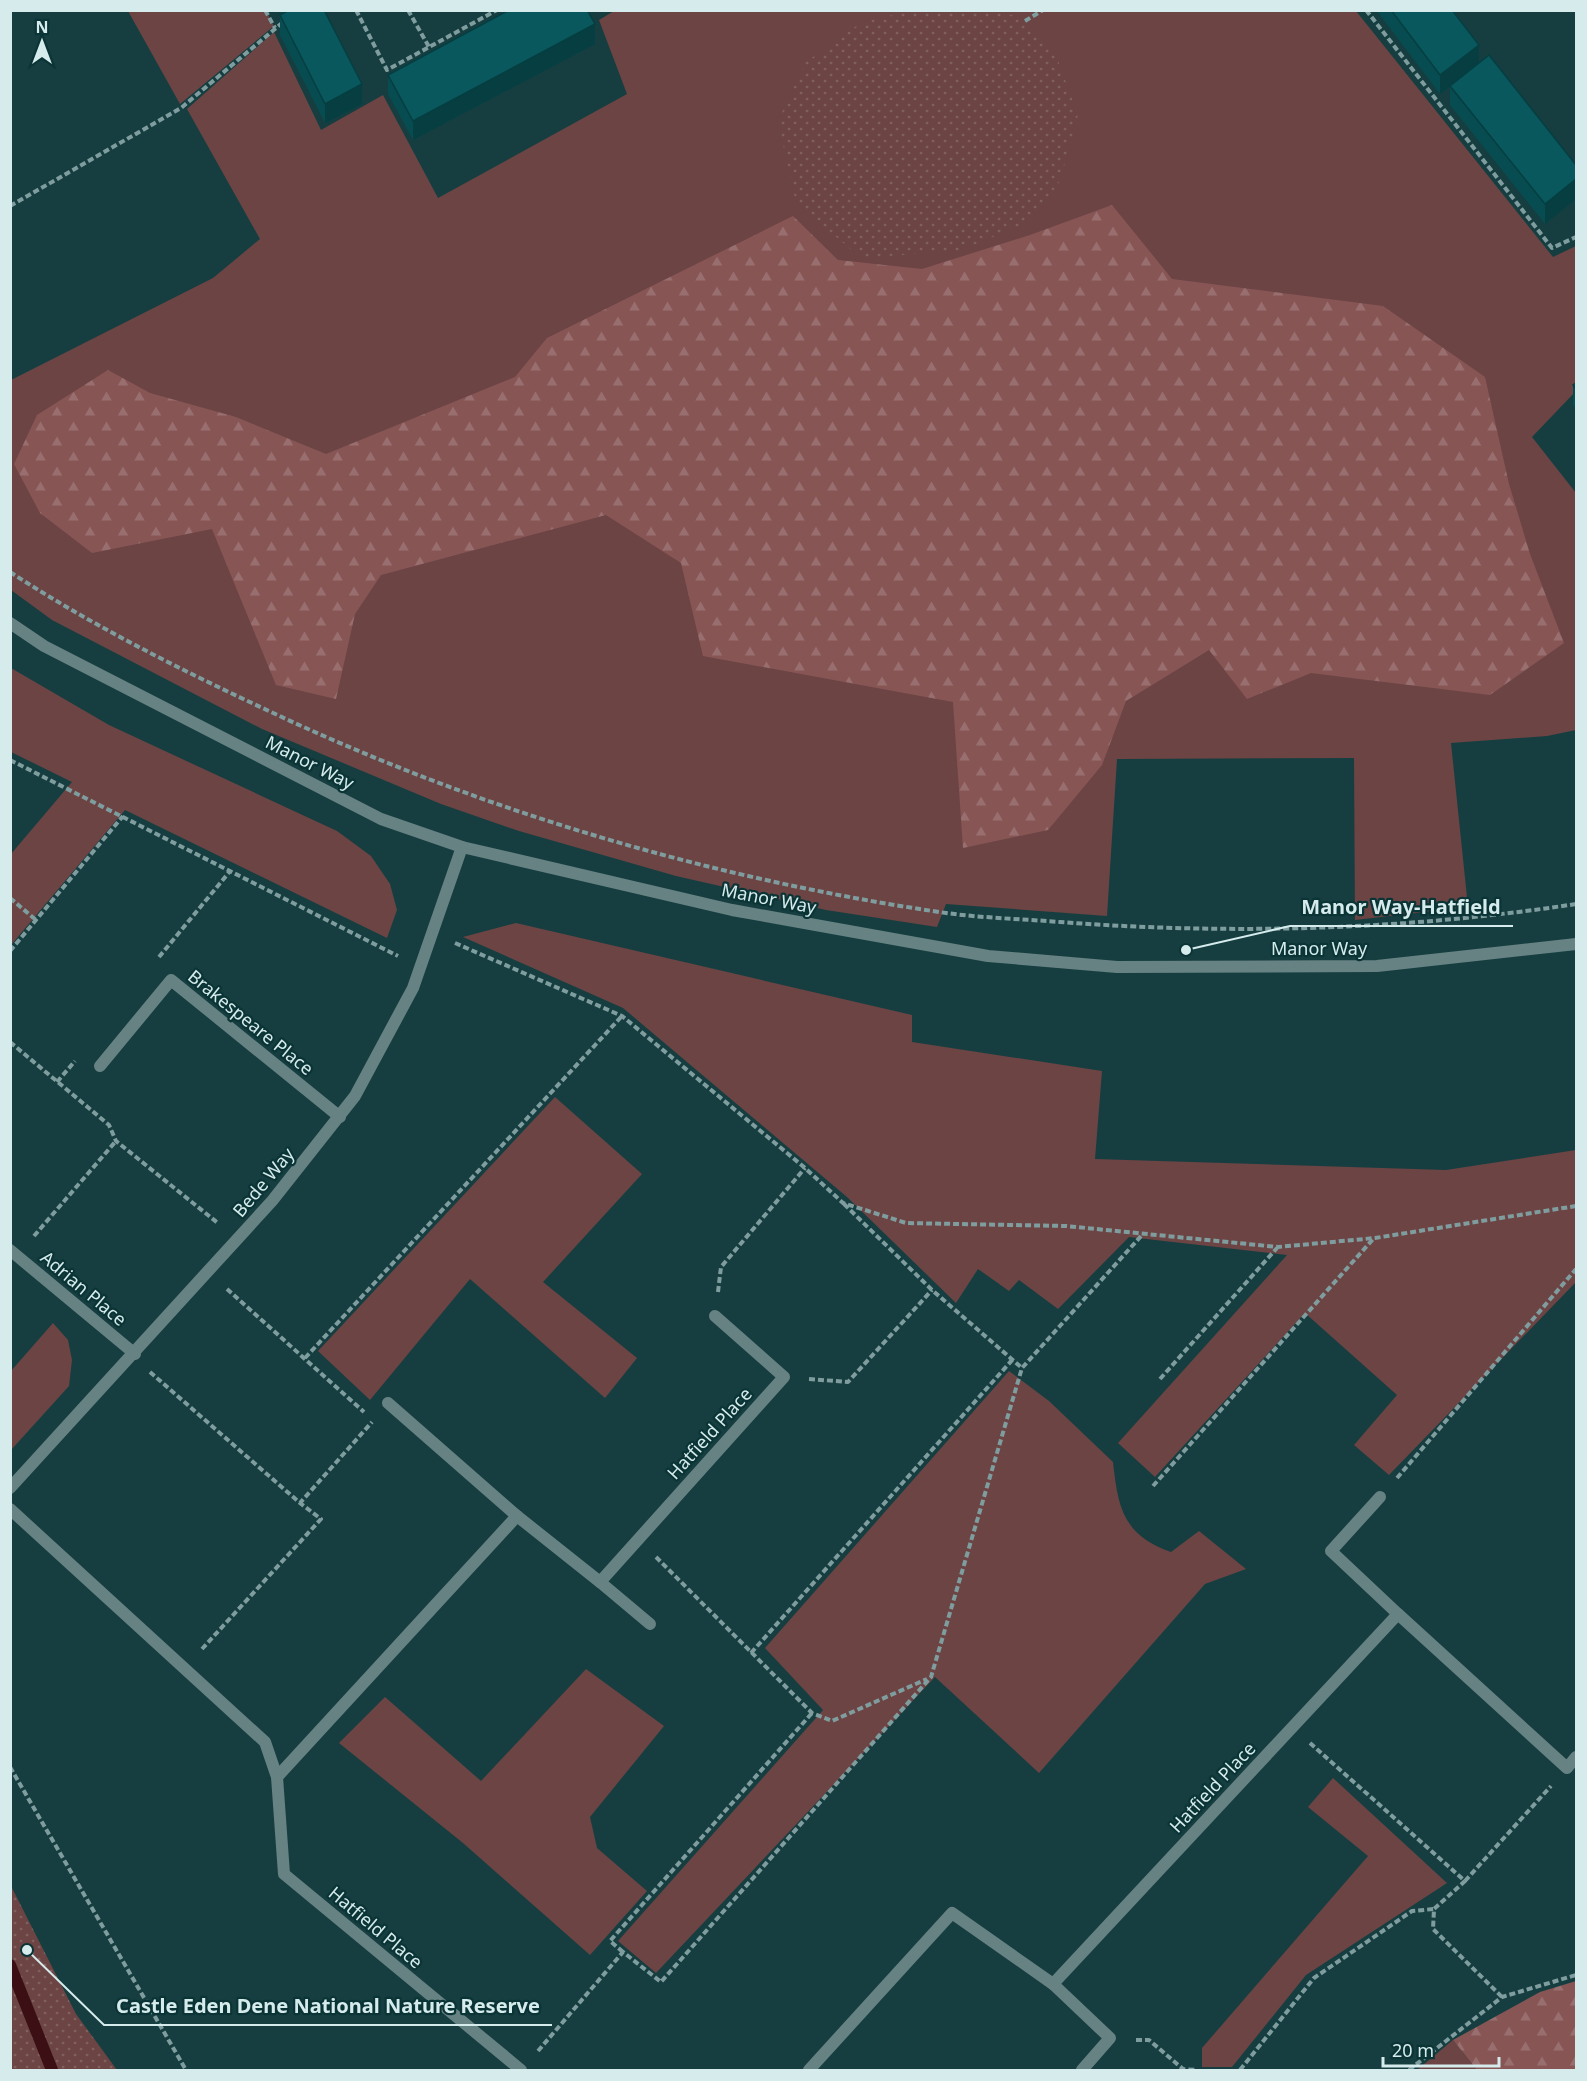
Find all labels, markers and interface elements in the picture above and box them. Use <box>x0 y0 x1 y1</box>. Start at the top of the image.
north arrow <box>12 12 72 72</box>
text: N <box>35 16 49 38</box>
street label: Manor Way <box>262 729 359 795</box>
street label: Manor Way <box>719 877 819 919</box>
callout: Manor Way-Hatfield <box>1290 888 1513 926</box>
text: Manor Way-Hatfield <box>1301 893 1501 920</box>
street label: Manor Way <box>1271 936 1368 960</box>
street label: Brakespeare Place <box>183 964 319 1080</box>
street label: Bede Way <box>227 1142 300 1222</box>
street label: Adrian Place <box>36 1245 132 1331</box>
street label: Hatfield Place <box>661 1382 757 1484</box>
street label: Hatfield Place <box>1164 1736 1260 1838</box>
street label: Hatfield Place <box>324 1881 428 1973</box>
callout: Castle Eden Dene National Nature Reserve <box>104 1987 552 2025</box>
text: Castle Eden Dene National Nature Reserve <box>116 1992 540 2019</box>
scale bar <box>1383 2030 1498 2068</box>
text: 20 m <box>1392 2038 1434 2062</box>

